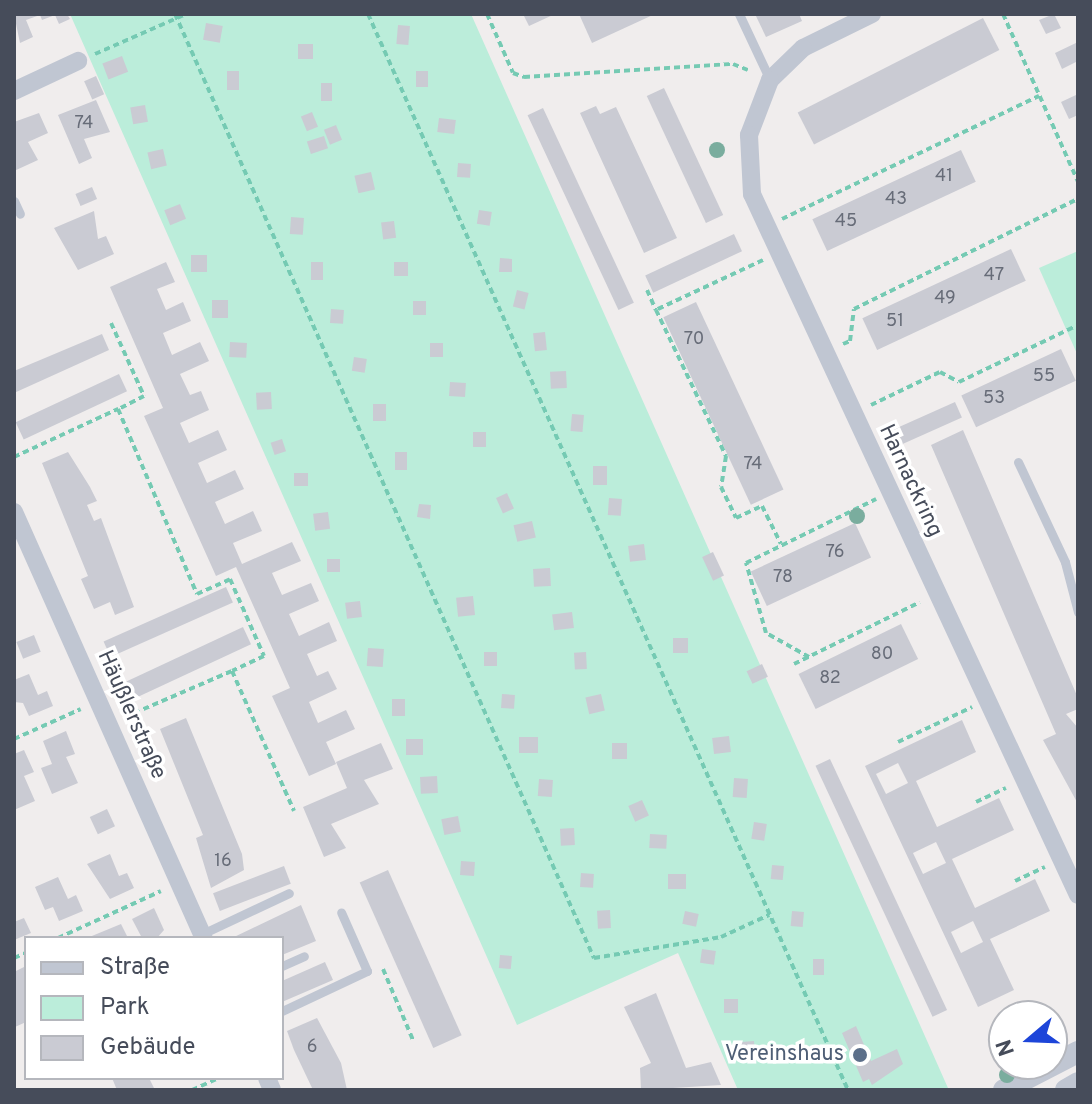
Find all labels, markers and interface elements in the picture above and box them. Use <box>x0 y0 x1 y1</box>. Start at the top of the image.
house number: 74 <box>75 113 93 135</box>
house number: 41 <box>935 166 953 188</box>
house number: 43 <box>885 189 907 211</box>
house number: 45 <box>835 211 857 233</box>
house number: 47 <box>984 265 1004 287</box>
house number: 49 <box>934 288 956 310</box>
house number: 51 <box>886 311 904 333</box>
house number: 70 <box>684 329 704 351</box>
house number: 55 <box>1033 366 1055 388</box>
house number: 53 <box>983 388 1005 410</box>
street label: Harnackring <box>872 420 948 542</box>
house number: 74 <box>744 454 762 476</box>
house number: 76 <box>825 542 845 564</box>
house number: 78 <box>773 567 793 589</box>
house number: 80 <box>871 644 893 666</box>
street label: Häußlerstraße <box>91 646 171 784</box>
house number: 82 <box>819 668 841 690</box>
house number: 16 <box>214 851 232 873</box>
legend <box>24 936 284 1080</box>
text: Straße <box>100 953 170 983</box>
text: Park <box>100 993 150 1023</box>
north arrow <box>988 1000 1068 1080</box>
text: Gebäude <box>100 1033 195 1063</box>
text: N <box>991 1035 1022 1059</box>
house number: 6 <box>307 1037 317 1059</box>
place label: Vereinshaus <box>725 1042 844 1068</box>
marker: Vereinshaus <box>851 1046 869 1064</box>

